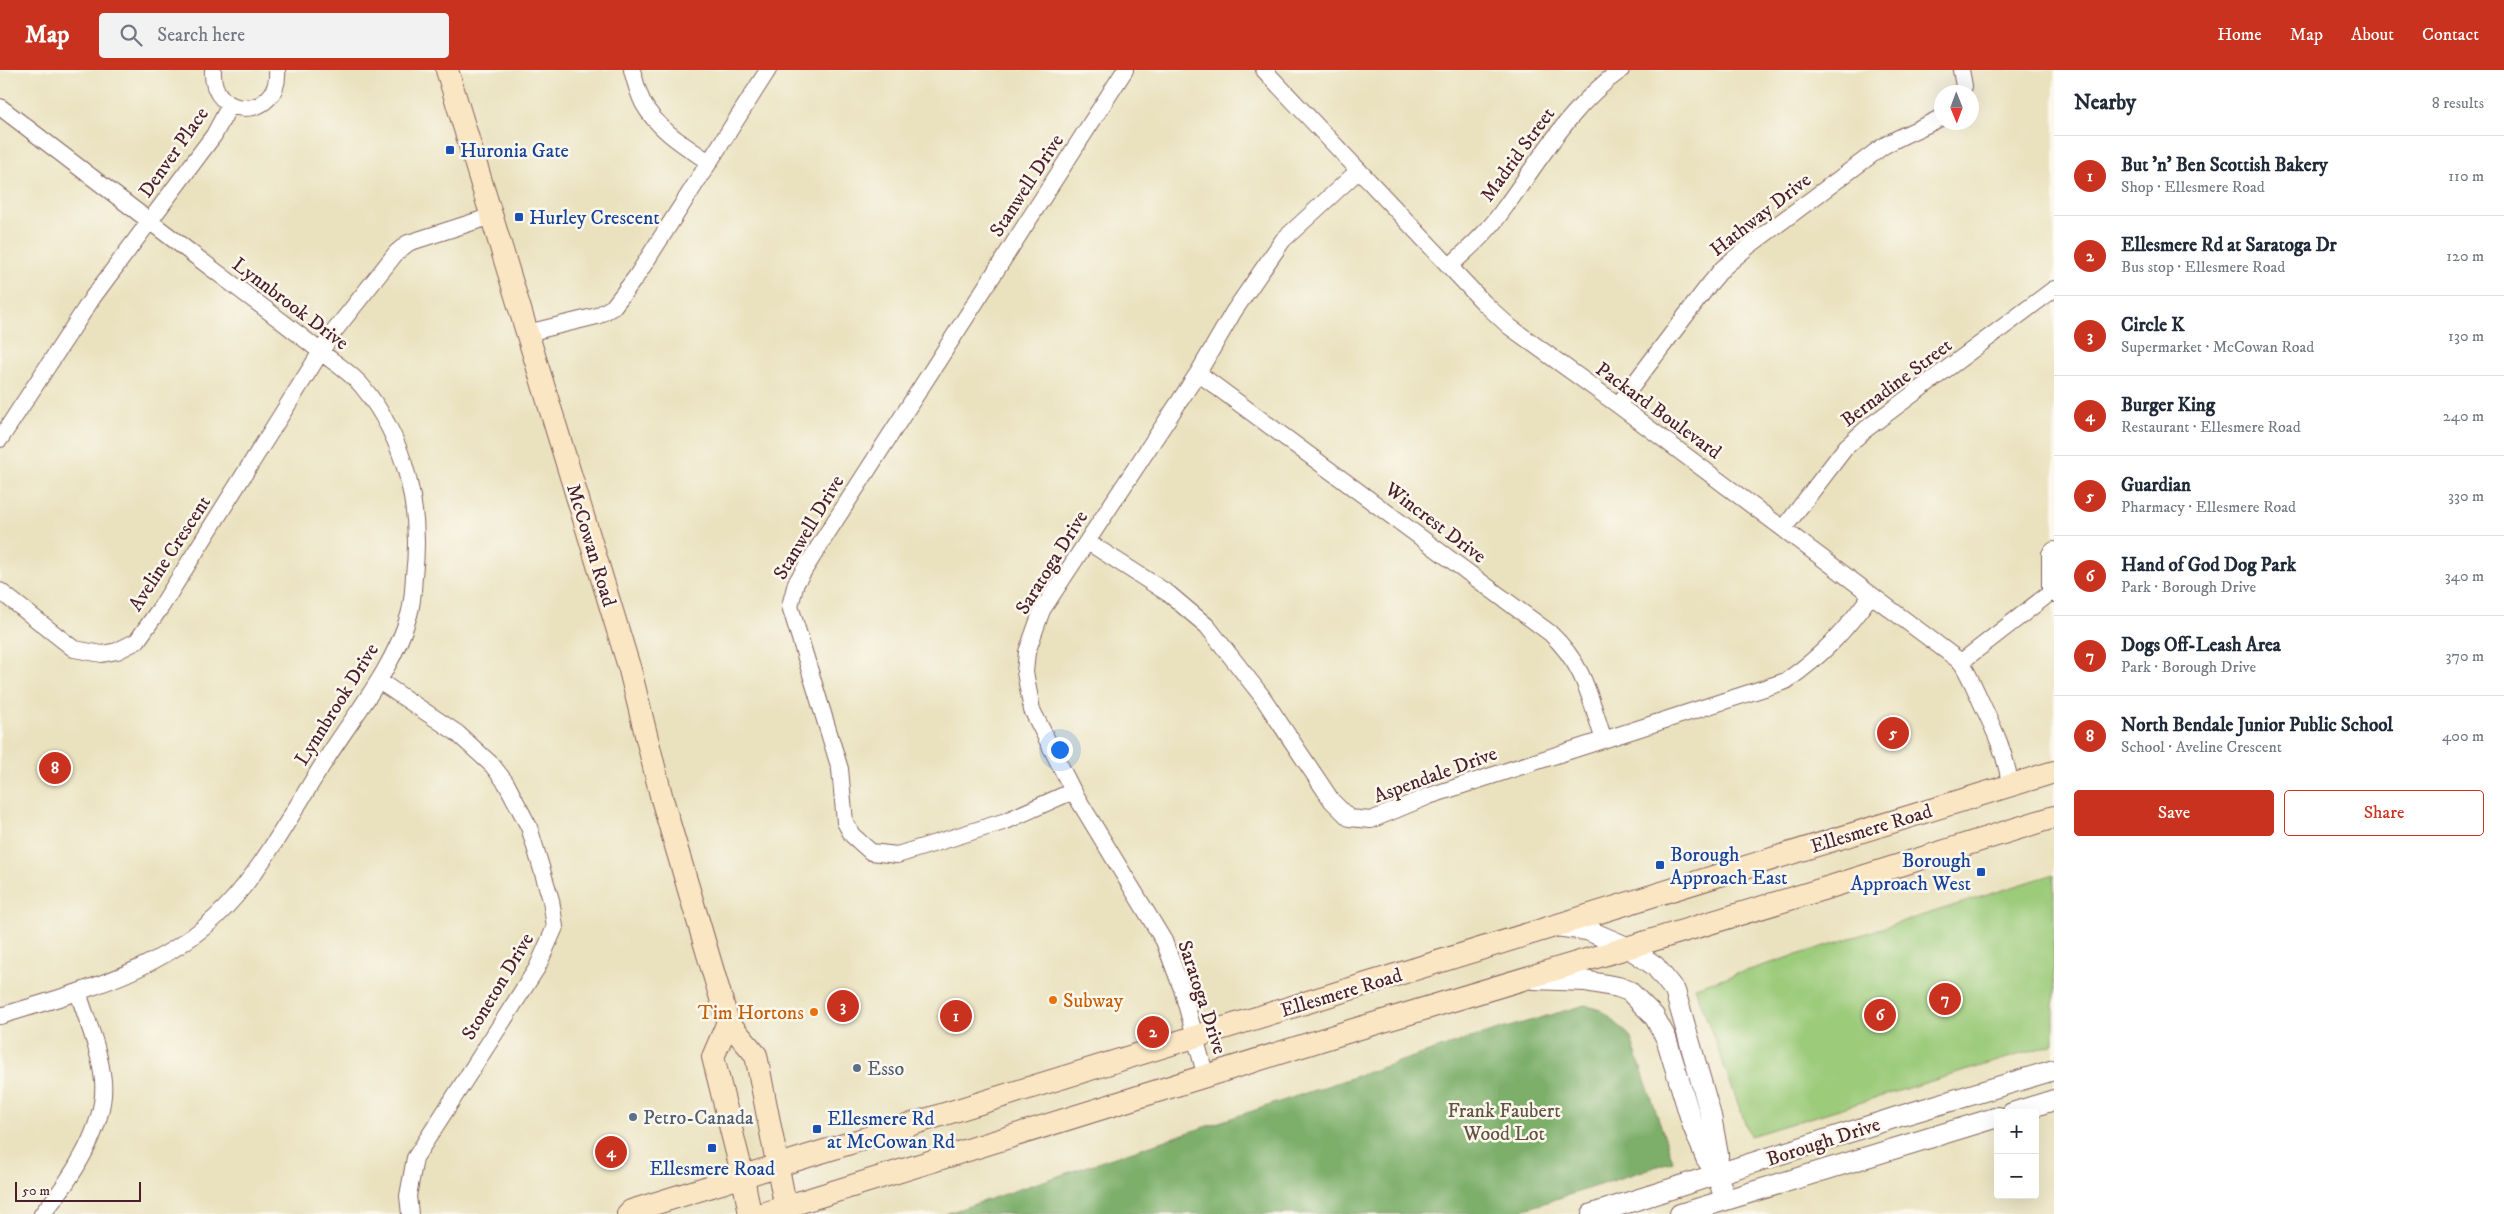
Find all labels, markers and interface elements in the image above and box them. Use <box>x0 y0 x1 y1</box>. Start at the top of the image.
search box <box>99 13 449 58</box>
text: Map <box>25 20 69 50</box>
icon: search <box>117 21 145 49</box>
text: Search here <box>157 24 245 47</box>
text: Home <box>2217 24 2262 46</box>
text: Map <box>2290 24 2323 46</box>
text: About <box>2351 24 2394 46</box>
text: Contact <box>2422 24 2479 46</box>
north arrow <box>1934 85 1979 130</box>
text: Nearby <box>2074 90 2136 116</box>
text: 8 results <box>2432 93 2484 113</box>
street label: Denver Place <box>134 103 215 203</box>
street label: Madrid Street <box>1475 103 1561 207</box>
street label: Stanwell Drive <box>985 130 1070 242</box>
place label: Huronia Gate <box>460 139 569 164</box>
marker: Huronia Gate <box>444 144 456 156</box>
text: But 'n' Ben Scottish Bakery <box>2121 154 2328 177</box>
text: 1 <box>2087 166 2093 186</box>
text: 110 m <box>2448 166 2484 186</box>
street label: Hathway Drive <box>1705 168 1817 262</box>
text: Shop · Ellesmere Road <box>2121 177 2265 197</box>
place label: Hurley Crescent <box>529 206 660 231</box>
marker: Hurley Crescent <box>513 211 525 223</box>
text: Ellesmere Rd at Saratoga Dr <box>2121 234 2337 257</box>
text: 2 <box>2086 246 2094 266</box>
text: 120 m <box>2446 246 2484 266</box>
street label: Lynnbrook Drive <box>227 252 353 356</box>
text: Bus stop · Ellesmere Road <box>2121 257 2285 277</box>
text: Circle K <box>2121 314 2185 337</box>
text: 3 <box>2087 326 2093 346</box>
text: 130 m <box>2448 326 2484 346</box>
street label: Bernadine Street <box>1836 333 1957 433</box>
text: Supermarket · McCowan Road <box>2121 337 2314 357</box>
street label: Packard Boulevard <box>1590 357 1726 465</box>
text: Burger King <box>2121 394 2215 417</box>
text: 4 <box>2085 406 2095 426</box>
text: 240 m <box>2443 406 2484 426</box>
text: Restaurant · Ellesmere Road <box>2121 417 2301 437</box>
street label: Stanwell Drive <box>768 471 850 585</box>
text: Guardian <box>2121 474 2191 497</box>
street label: Wincrest Drive <box>1379 476 1491 569</box>
street label: McCowan Road <box>560 481 621 610</box>
text: 5 <box>2086 486 2094 506</box>
text: 330 m <box>2448 486 2484 506</box>
street label: Aveline Crescent <box>124 491 217 616</box>
text: Pharmacy · Ellesmere Road <box>2121 497 2296 517</box>
street label: Saratoga Drive <box>1010 506 1094 620</box>
text: Hand of God Dog Park <box>2121 554 2296 577</box>
text: 6 <box>2086 566 2094 586</box>
text: 340 m <box>2445 566 2484 586</box>
text: Park · Borough Drive <box>2121 577 2256 597</box>
text: Dogs Off-Leash Area <box>2121 634 2281 657</box>
street label: Lynnbrook Drive <box>290 639 385 771</box>
text: 7 <box>2086 646 2094 666</box>
text: 370 m <box>2446 646 2484 666</box>
text: Park · Borough Drive <box>2121 657 2256 677</box>
pin: 5 <box>1877 714 1909 752</box>
text: North Bendale Junior Public School <box>2121 714 2393 737</box>
text: 8 <box>2086 726 2094 746</box>
text: 400 m <box>2442 726 2484 746</box>
your location <box>1047 737 1073 763</box>
text: School · Aveline Crescent <box>2121 737 2282 757</box>
street label: Aspendale Drive <box>1370 741 1501 809</box>
pin: 8 <box>39 749 71 787</box>
button: Save <box>2074 790 2274 836</box>
button: Share <box>2284 790 2484 836</box>
street label: Ellesmere Road <box>1808 799 1935 860</box>
place label: Borough Approach East <box>1670 843 1788 891</box>
place label: Borough Approach West <box>1850 849 1972 897</box>
marker: Borough Approach East <box>1654 859 1666 871</box>
marker: Borough Approach West <box>1975 866 1987 878</box>
street label: Stoneton Drive <box>456 929 540 1045</box>
street label: Saratoga Drive <box>1171 937 1232 1057</box>
street label: Ellesmere Road <box>1278 963 1405 1024</box>
pin: 7 <box>1929 980 1961 1018</box>
pin: 3 <box>827 987 859 1025</box>
place label: Subway <box>1063 989 1124 1014</box>
marker: Subway <box>1047 994 1059 1006</box>
pin: 6 <box>1864 996 1896 1034</box>
pin: 1 <box>940 997 972 1035</box>
place label: Tim Hortons <box>698 1001 804 1026</box>
marker: Tim Hortons <box>808 1006 820 1018</box>
pin: 2 <box>1137 1013 1169 1051</box>
place label: Esso <box>867 1057 904 1082</box>
marker: Esso <box>851 1062 863 1074</box>
park label: Frank Faubert Wood Lot <box>1447 1099 1561 1147</box>
place label: Petro-Canada <box>643 1106 754 1131</box>
place label: Ellesmere Rd at McCowan Rd <box>827 1107 955 1155</box>
map controls <box>1994 1109 2039 1199</box>
button: + <box>1994 1109 2039 1154</box>
marker: Petro-Canada <box>627 1111 639 1123</box>
street label: Borough Drive <box>1763 1112 1884 1173</box>
marker: Ellesmere Rd at McCowan Rd <box>811 1123 823 1135</box>
pin: 4 <box>595 1133 627 1171</box>
marker: Ellesmere Road <box>706 1142 718 1154</box>
button: − <box>1994 1154 2039 1199</box>
place label: Ellesmere Road <box>649 1157 775 1182</box>
scale bar <box>15 1179 141 1202</box>
text: 50 m <box>22 1182 50 1200</box>

